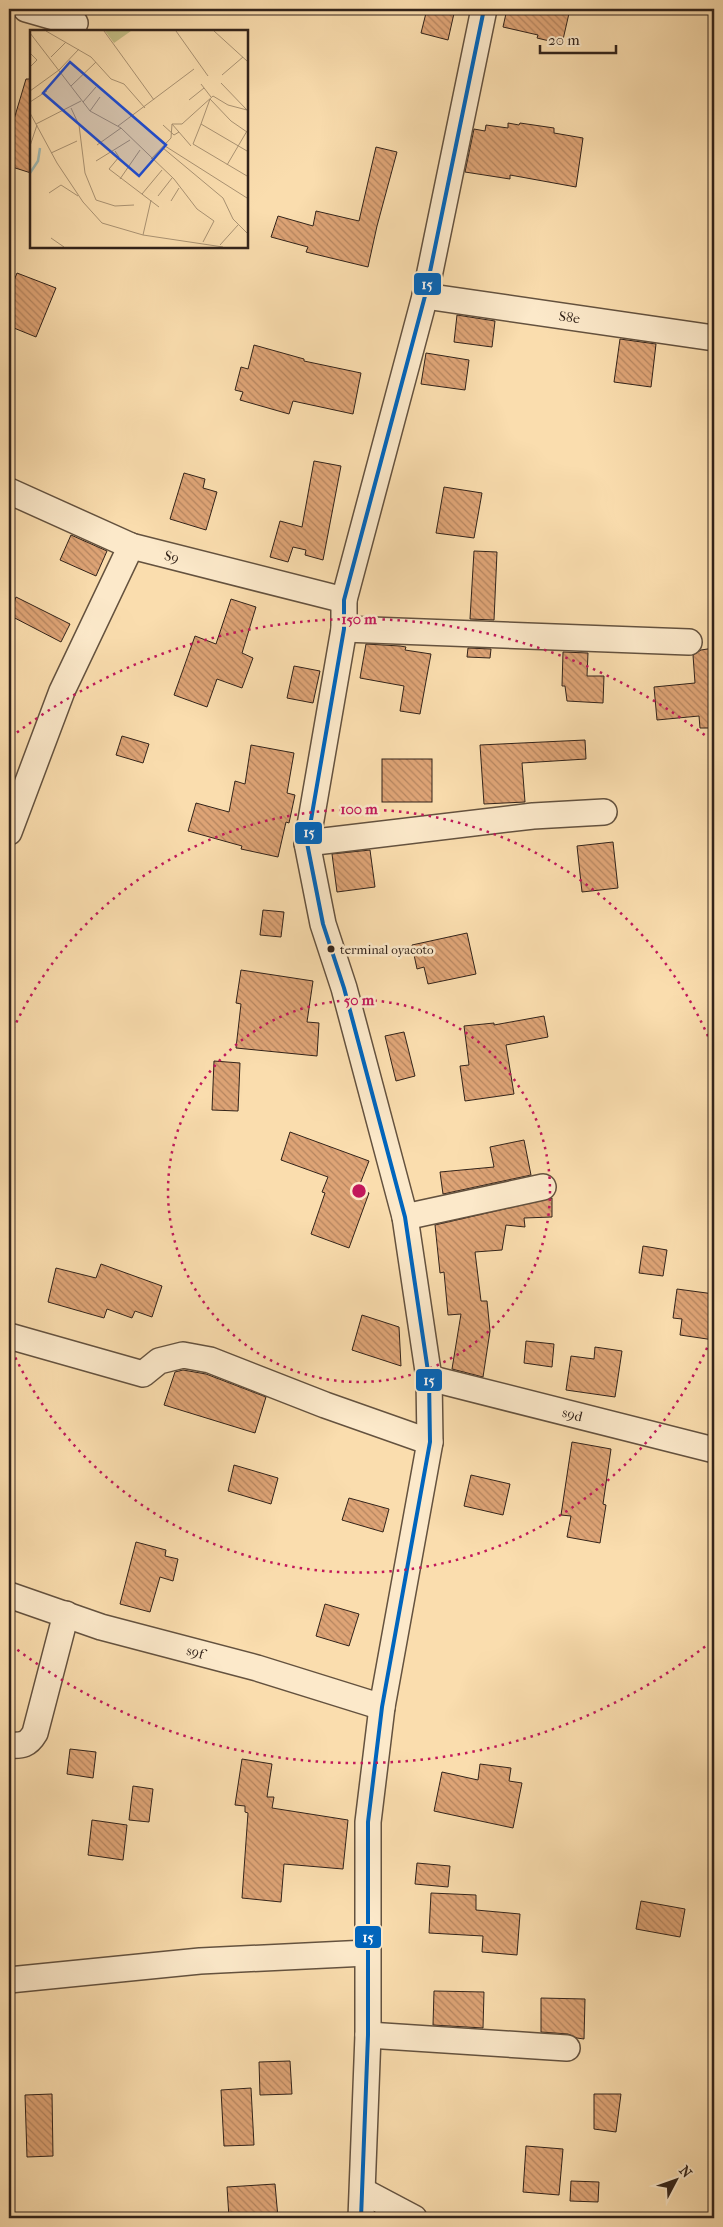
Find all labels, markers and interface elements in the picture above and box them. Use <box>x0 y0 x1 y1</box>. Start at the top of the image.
scale bar <box>540 22 617 54</box>
inset map <box>30 30 248 248</box>
text: 20 m <box>548 31 580 49</box>
line badge: 15 <box>413 272 442 296</box>
text: 15 <box>422 276 433 293</box>
street label: S8e <box>558 308 581 327</box>
street label: S9 <box>163 547 181 567</box>
text: 150 m <box>341 610 377 628</box>
text: 100 m <box>340 800 378 818</box>
line badge: 15 <box>294 821 323 845</box>
text: 15 <box>304 824 315 841</box>
place label: terminal oyacoto <box>340 942 434 957</box>
marker: terminal oyacoto <box>326 944 336 954</box>
text: 50 m <box>344 991 375 1009</box>
centre of rings <box>350 1182 368 1200</box>
line badge: 15 <box>415 1368 443 1392</box>
text: 15 <box>424 1372 435 1389</box>
street label: s9d <box>561 1404 585 1426</box>
street label: s9f <box>185 1642 209 1664</box>
line badge: 15 <box>354 1925 382 1949</box>
text: 15 <box>363 1929 374 1946</box>
north arrow <box>650 2154 700 2204</box>
text: N <box>676 2162 696 2182</box>

